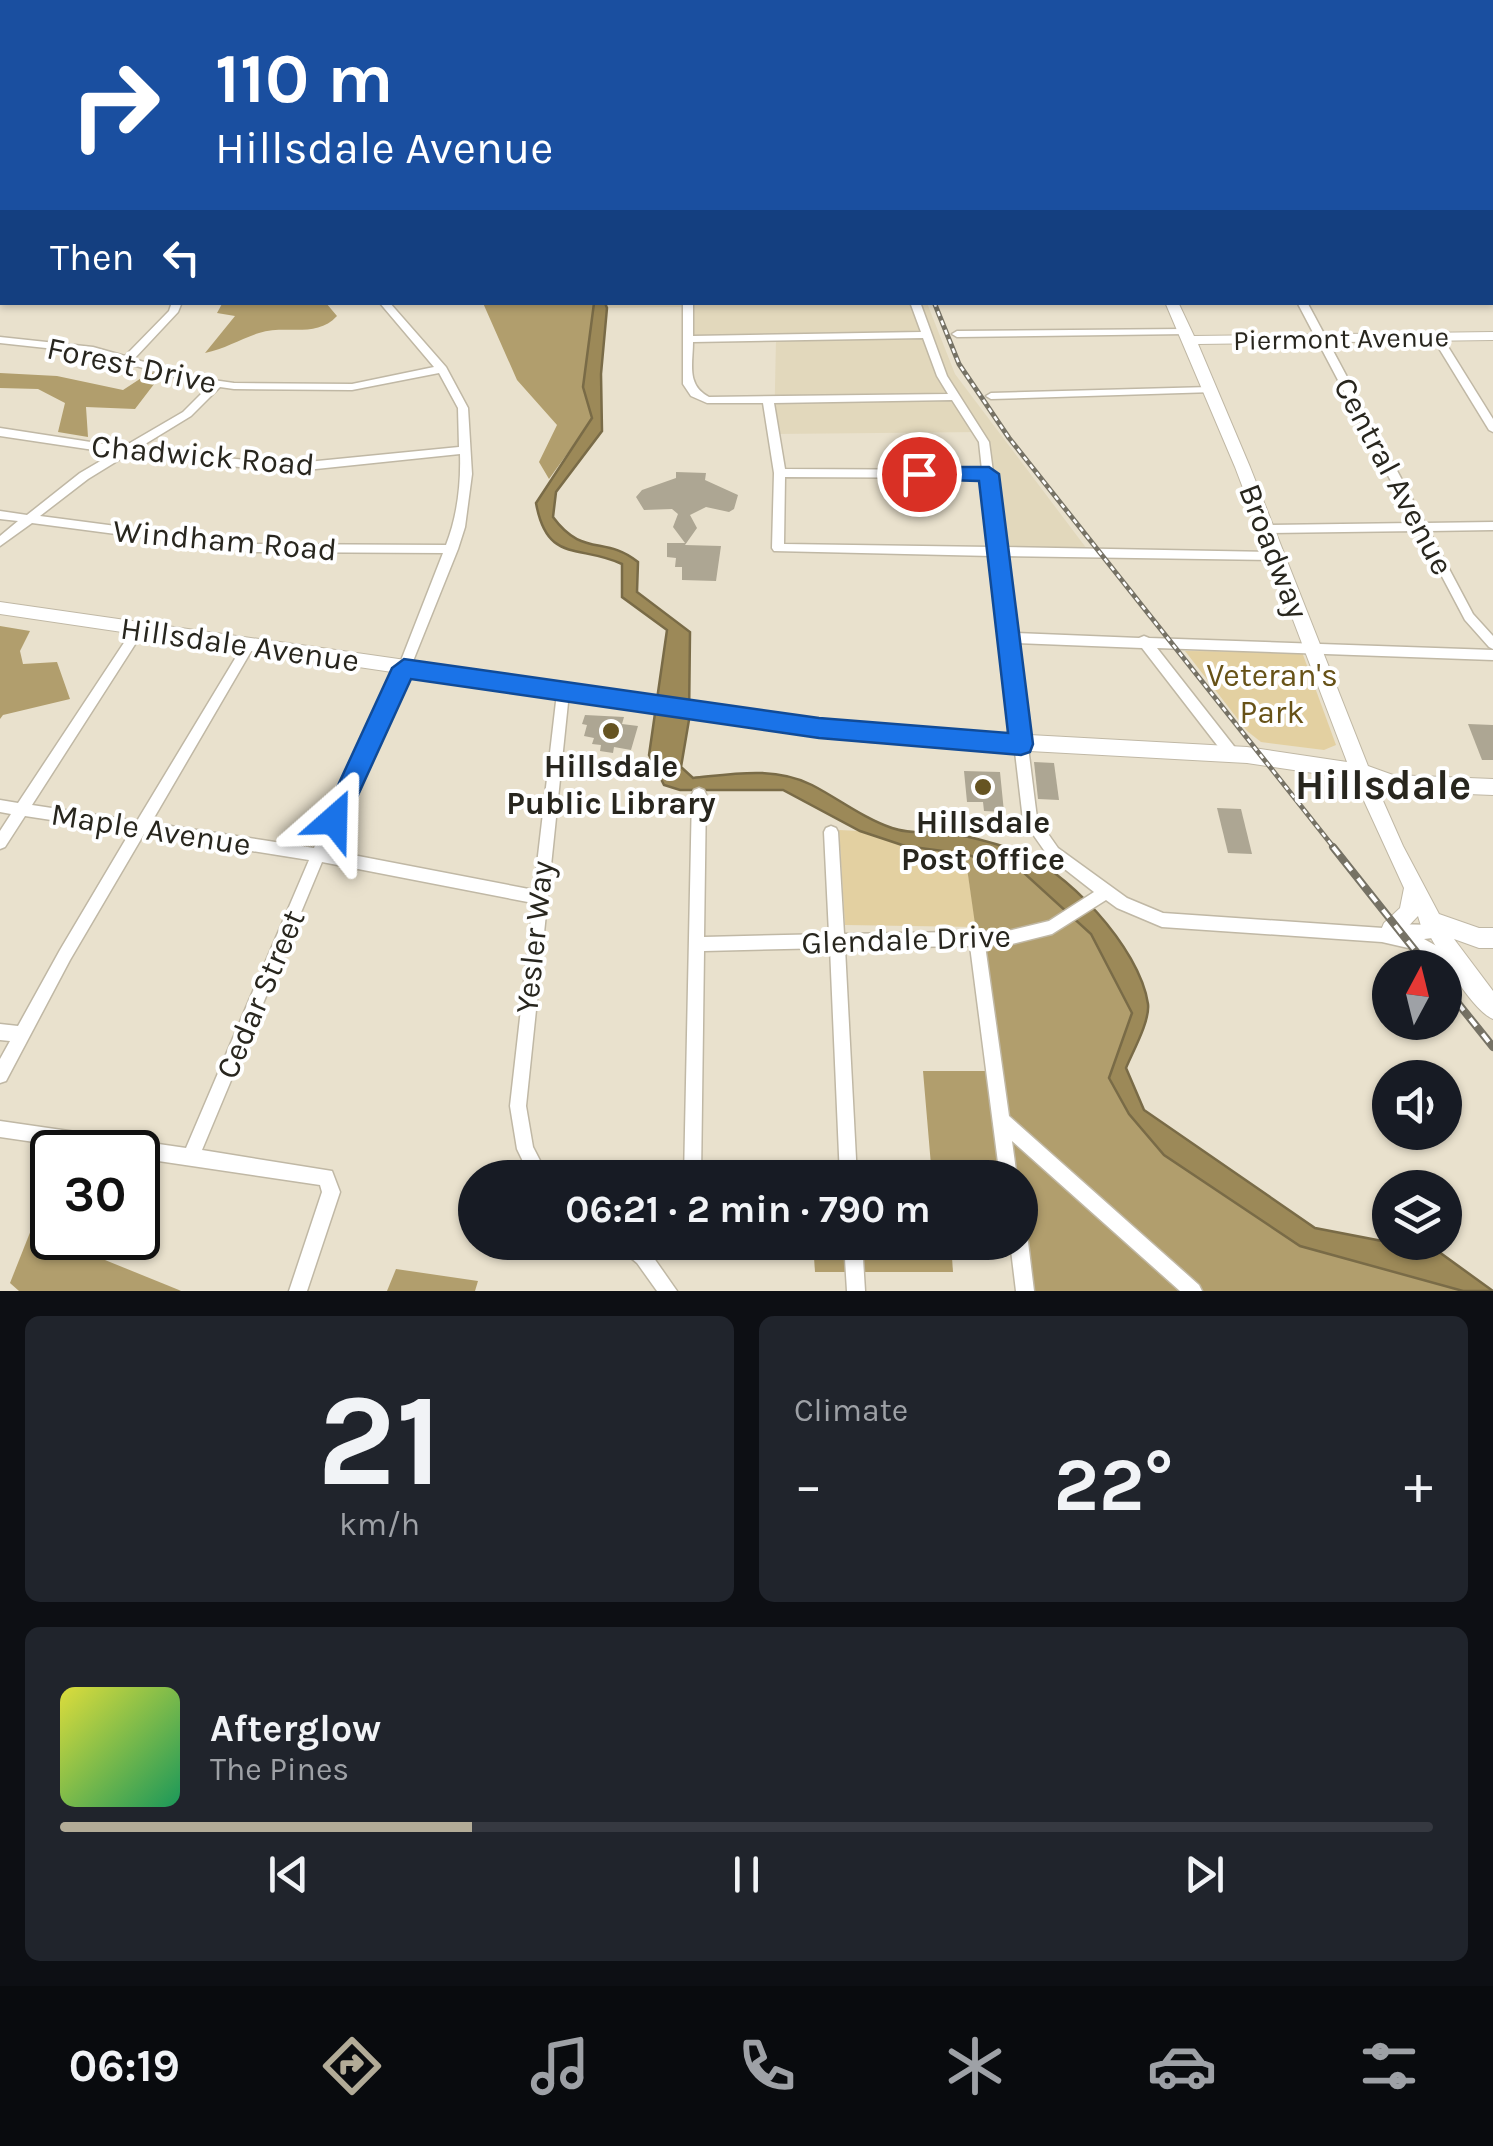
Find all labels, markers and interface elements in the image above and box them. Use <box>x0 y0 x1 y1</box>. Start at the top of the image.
text: 110 m <box>215 38 393 120</box>
icon: right <box>50 40 180 170</box>
text: Hillsdale Avenue <box>215 122 553 174</box>
icon: left <box>154 230 209 285</box>
text: Then <box>50 235 134 280</box>
street label: Piermont Avenue <box>1233 320 1449 357</box>
street label: Forest Drive <box>44 329 220 402</box>
street label: Central Avenue <box>1326 371 1461 581</box>
street label: Chadwick Road <box>90 427 316 484</box>
pin <box>877 432 962 517</box>
icon: arrive <box>892 447 947 502</box>
street label: Broadway <box>1231 479 1316 624</box>
street label: Windham Road <box>111 512 338 569</box>
street label: Hillsdale Avenue <box>118 609 362 680</box>
park label: Veteran's Park <box>1206 657 1338 731</box>
marker: Hillsdale Public Library <box>600 720 622 742</box>
place label: Hillsdale Public Library <box>506 748 716 822</box>
district label: Hillsdale <box>1295 760 1471 810</box>
position arrow <box>282 768 386 872</box>
marker: Hillsdale Post Office <box>972 776 994 798</box>
street label: Maple Avenue <box>48 795 253 864</box>
place label: Hillsdale Post Office <box>901 804 1065 878</box>
street label: Yesler Way <box>508 859 561 1015</box>
street label: Cedar Street <box>208 904 313 1084</box>
street label: Glendale Drive <box>801 917 1011 962</box>
north arrow <box>1372 950 1462 1040</box>
map controls <box>1372 950 1462 1260</box>
button: sound <box>1372 1060 1462 1150</box>
speed limit sign: 30 <box>30 1130 160 1260</box>
button: layers <box>1372 1170 1462 1260</box>
text: 06:21 · 2 min · 790 m <box>565 1187 931 1232</box>
text: 21 <box>317 1365 442 1517</box>
text: Climate <box>794 1392 908 1429</box>
text: 22° <box>1054 1441 1173 1529</box>
text: − <box>794 1453 823 1517</box>
text: + <box>1404 1453 1433 1517</box>
text: km/h <box>339 1506 420 1543</box>
text: Afterglow <box>210 1706 381 1751</box>
text: The Pines <box>210 1751 349 1788</box>
icon: previous <box>261 1847 316 1902</box>
icon: pause <box>719 1847 774 1902</box>
icon: next <box>1177 1847 1232 1902</box>
icon: directions <box>317 2031 387 2101</box>
icon: music <box>525 2031 595 2101</box>
icon: phone <box>732 2031 802 2101</box>
icon: climate <box>940 2031 1010 2101</box>
icon: car <box>1147 2031 1217 2101</box>
icon: filters <box>1354 2031 1424 2101</box>
text: 06:19 <box>69 2040 180 2092</box>

